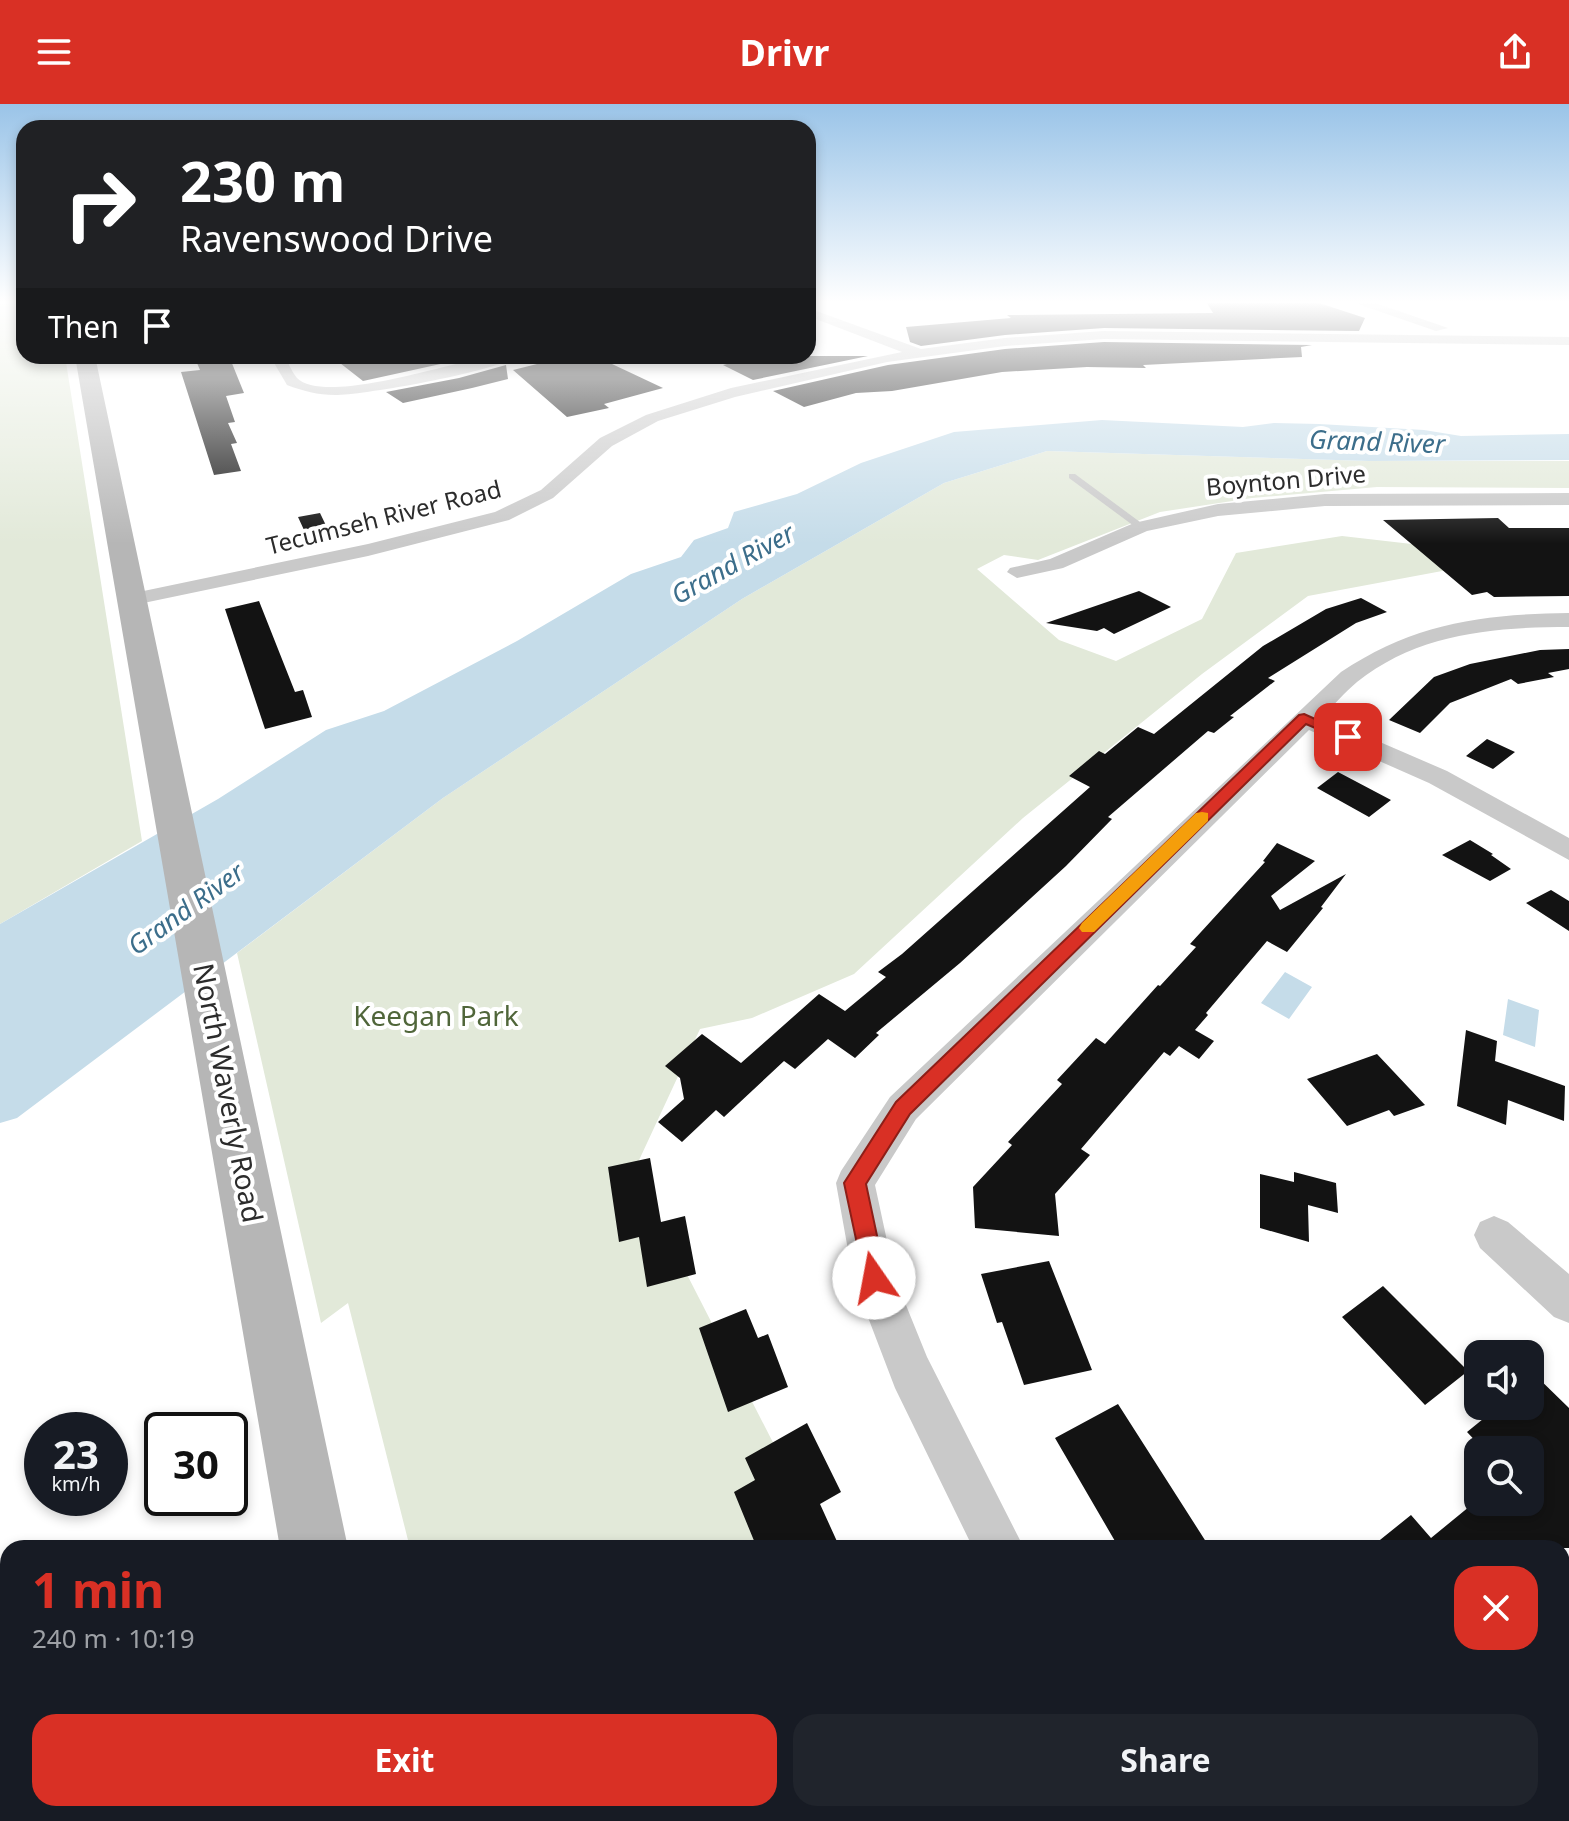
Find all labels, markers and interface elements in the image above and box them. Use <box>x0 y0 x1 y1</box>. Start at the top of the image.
text: Drivr <box>740 28 829 77</box>
icon: menu <box>32 30 76 74</box>
icon: share <box>1493 30 1537 74</box>
text: 230 m <box>180 142 345 218</box>
icon: right <box>48 152 152 256</box>
text: Ravenswood Drive <box>180 214 493 263</box>
icon: arrive <box>135 304 179 348</box>
text: Then <box>48 306 119 347</box>
water label: Grand River <box>1308 421 1447 461</box>
street label: Boynton Drive <box>1205 456 1367 503</box>
street label: Tecumseh River Road <box>263 471 504 562</box>
water label: Grand River <box>664 514 802 612</box>
pin <box>1314 703 1382 771</box>
icon: arrive <box>1326 715 1370 759</box>
water label: Grand River <box>120 853 252 963</box>
street label: North Waverly Road <box>185 960 273 1226</box>
park label: Keegan Park <box>353 996 519 1034</box>
position arrow <box>832 1236 916 1320</box>
map controls <box>1464 1340 1544 1516</box>
button: sound <box>1464 1340 1544 1420</box>
speed limit sign: 30 <box>144 1412 248 1516</box>
text: 23 <box>53 1426 99 1481</box>
button: search <box>1464 1436 1544 1516</box>
text: km/h <box>51 1470 101 1497</box>
text: 1 min <box>32 1557 164 1622</box>
button: close <box>1454 1566 1538 1650</box>
text: 240 m · 10:19 <box>32 1620 195 1656</box>
button: Exit <box>32 1714 777 1806</box>
button: Share <box>793 1714 1538 1806</box>

